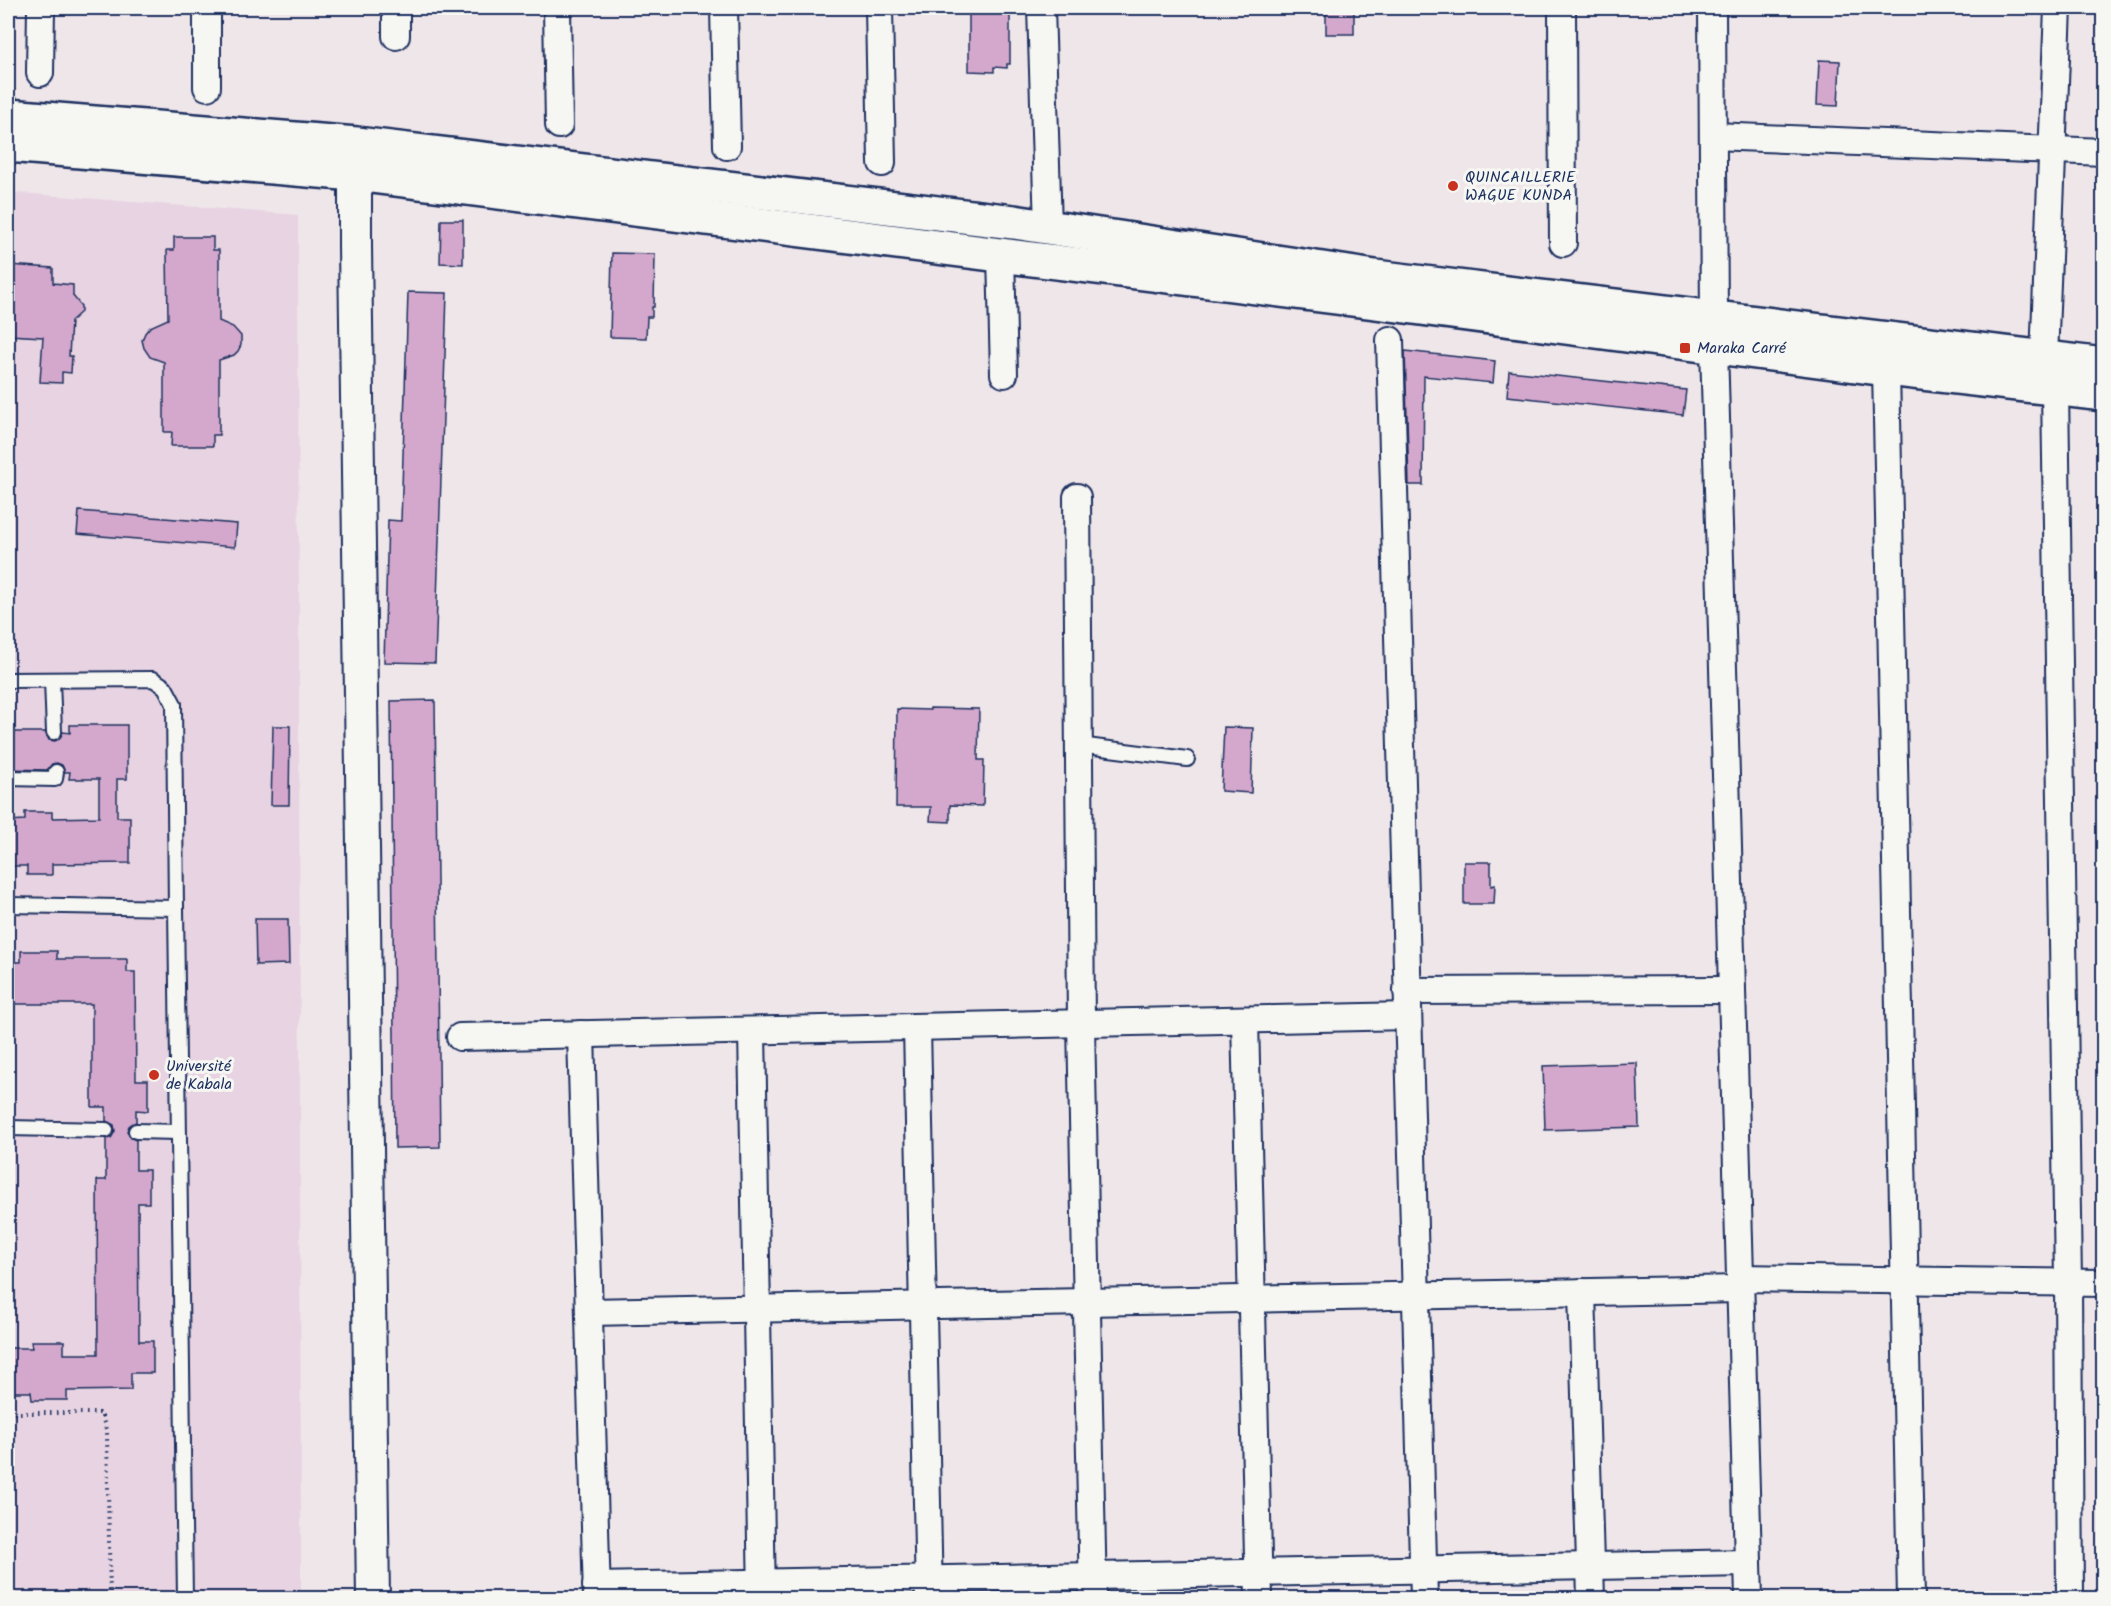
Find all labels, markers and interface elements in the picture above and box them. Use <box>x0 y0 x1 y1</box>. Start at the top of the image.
place label: QUINCAILLERIE WAGUE KUNDA <box>1465 165 1576 208</box>
marker: QUINCAILLERIE WAGUE KUNDA <box>1446 179 1460 193</box>
place label: Maraka Carré <box>1697 336 1787 361</box>
marker: Maraka Carré <box>1678 341 1692 355</box>
place label: Université de Kabala <box>166 1054 232 1097</box>
marker: Université de Kabala <box>147 1068 161 1082</box>

